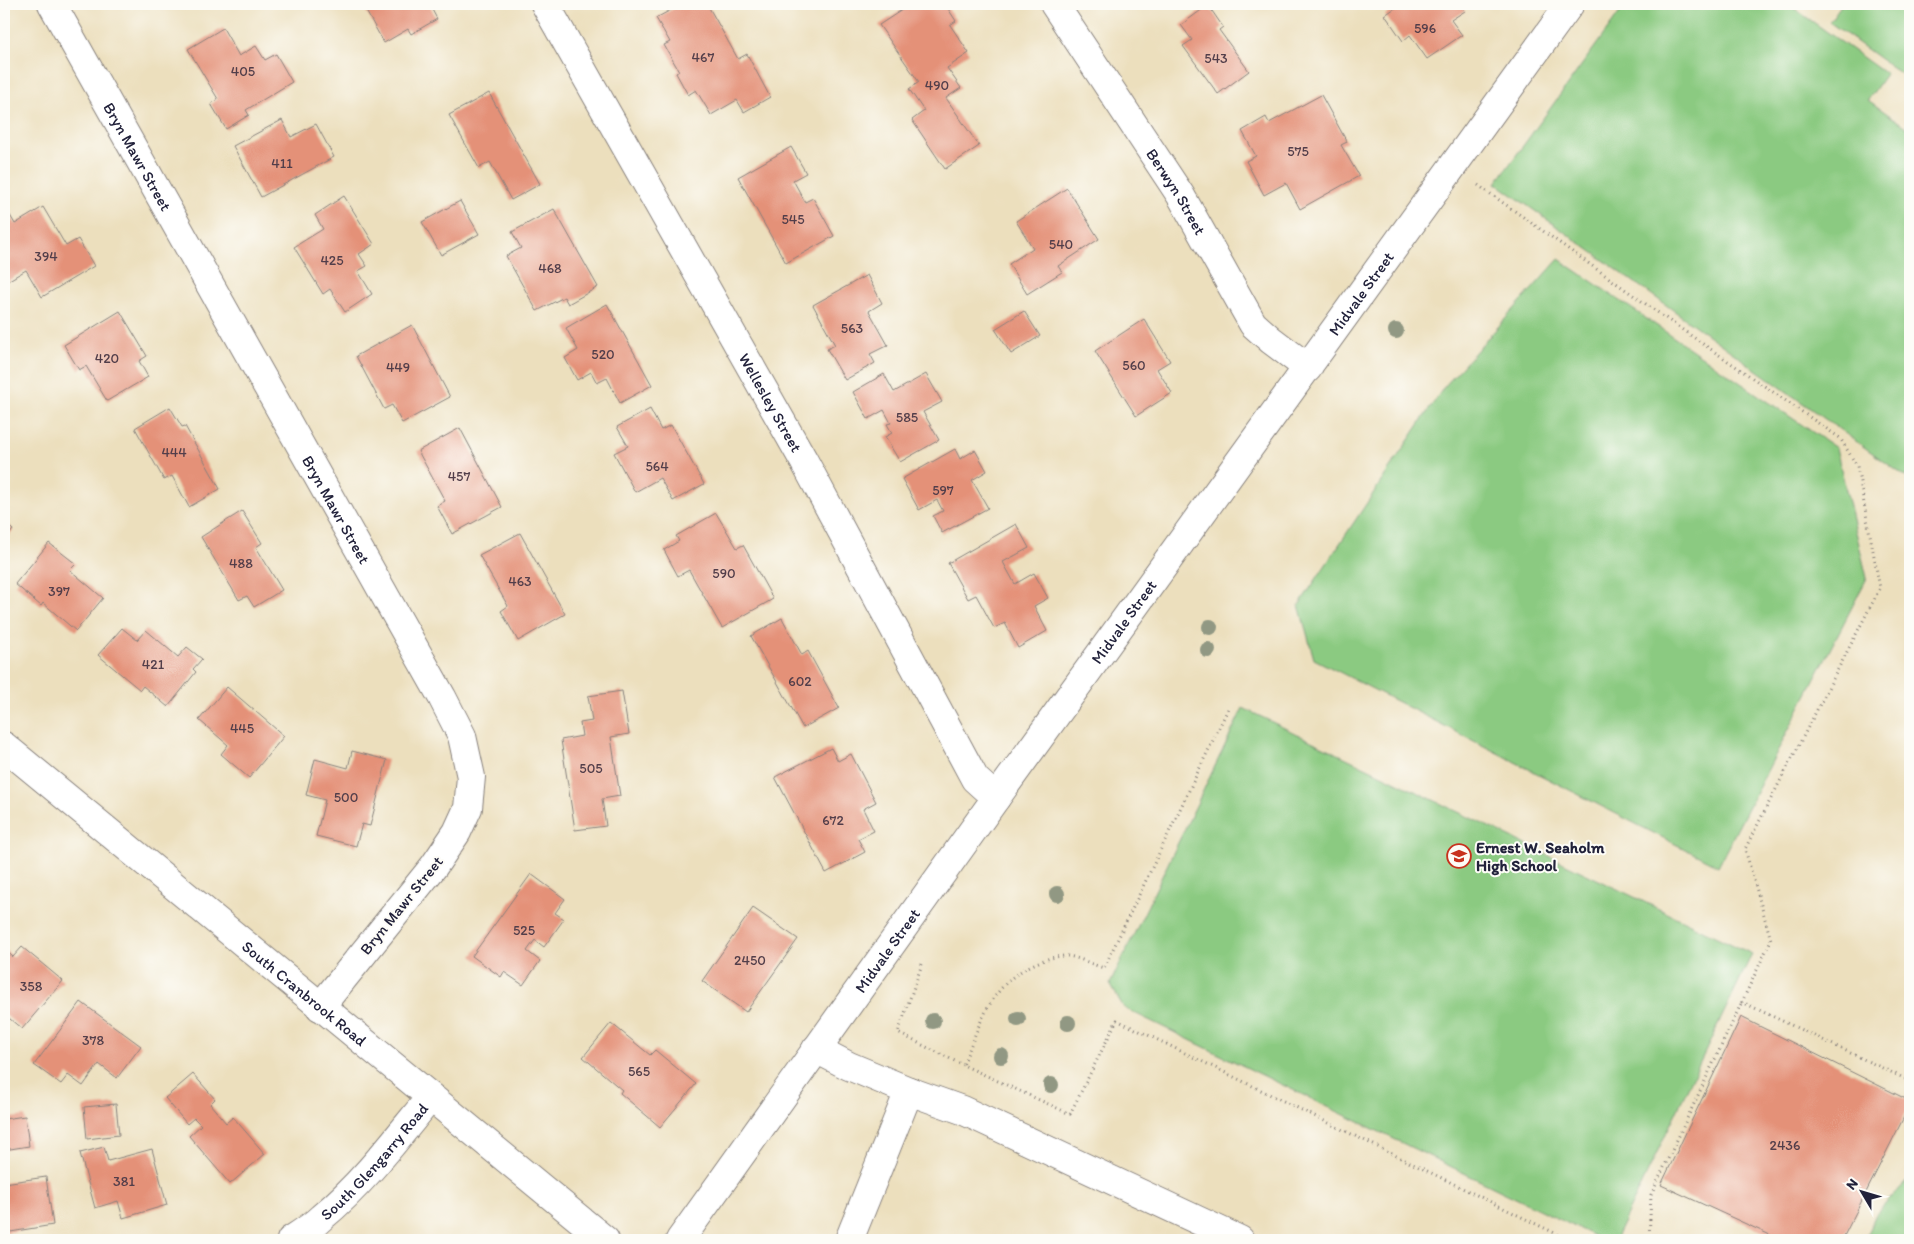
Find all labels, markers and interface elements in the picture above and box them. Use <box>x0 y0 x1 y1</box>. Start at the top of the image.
house number: 596 <box>1414 20 1436 37</box>
house number: 467 <box>692 49 714 66</box>
house number: 543 <box>1204 50 1228 67</box>
house number: 405 <box>231 63 255 80</box>
house number: 490 <box>925 77 949 94</box>
street label: Bryn Mawr Street <box>99 99 175 214</box>
house number: 575 <box>1287 143 1309 160</box>
street label: Berwyn Street <box>1142 145 1210 238</box>
house number: 411 <box>271 155 293 172</box>
house number: 545 <box>781 211 805 228</box>
house number: 540 <box>1049 236 1073 253</box>
house number: 394 <box>34 248 58 265</box>
street label: Midvale Street <box>1324 248 1398 339</box>
house number: 425 <box>320 252 344 269</box>
house number: 468 <box>538 260 562 277</box>
house number: 563 <box>841 320 864 337</box>
house number: 520 <box>591 346 615 363</box>
house number: 420 <box>95 350 119 367</box>
street label: Wellesley Street <box>735 350 806 456</box>
house number: 560 <box>1122 357 1146 374</box>
house number: 449 <box>386 359 410 376</box>
house number: 585 <box>896 409 918 426</box>
house number: 444 <box>161 444 187 461</box>
street label: Bryn Mawr Street <box>298 452 374 567</box>
house number: 564 <box>645 458 669 475</box>
house number: 457 <box>448 468 470 485</box>
house number: 597 <box>932 482 954 499</box>
house number: 488 <box>229 555 253 572</box>
house number: 590 <box>712 565 736 582</box>
house number: 463 <box>508 573 532 590</box>
street label: Midvale Street <box>1087 576 1161 668</box>
house number: 397 <box>48 583 70 600</box>
house number: 421 <box>142 656 165 673</box>
house number: 602 <box>788 673 812 690</box>
house number: 445 <box>230 720 254 737</box>
house number: 505 <box>579 760 603 777</box>
house number: 500 <box>334 789 358 806</box>
house number: 672 <box>822 812 844 829</box>
place label: Ernest W. Seaholm High School <box>1476 838 1605 876</box>
school or university icon: Ernest W. Seaholm High School <box>1446 843 1472 869</box>
street label: Bryn Mawr Street <box>356 852 447 958</box>
street label: Midvale Street <box>851 905 924 997</box>
house number: 525 <box>513 922 535 939</box>
street label: South Cranbrook Road <box>238 937 371 1050</box>
house number: 2450 <box>734 952 766 969</box>
house number: 358 <box>20 978 43 995</box>
house number: 378 <box>82 1032 104 1049</box>
house number: 565 <box>628 1063 650 1080</box>
street label: South Glengarry Road <box>317 1099 432 1224</box>
house number: 2436 <box>1770 1137 1800 1154</box>
north arrow <box>1836 1166 1886 1216</box>
house number: 381 <box>113 1173 135 1190</box>
text: N <box>1843 1175 1862 1193</box>

